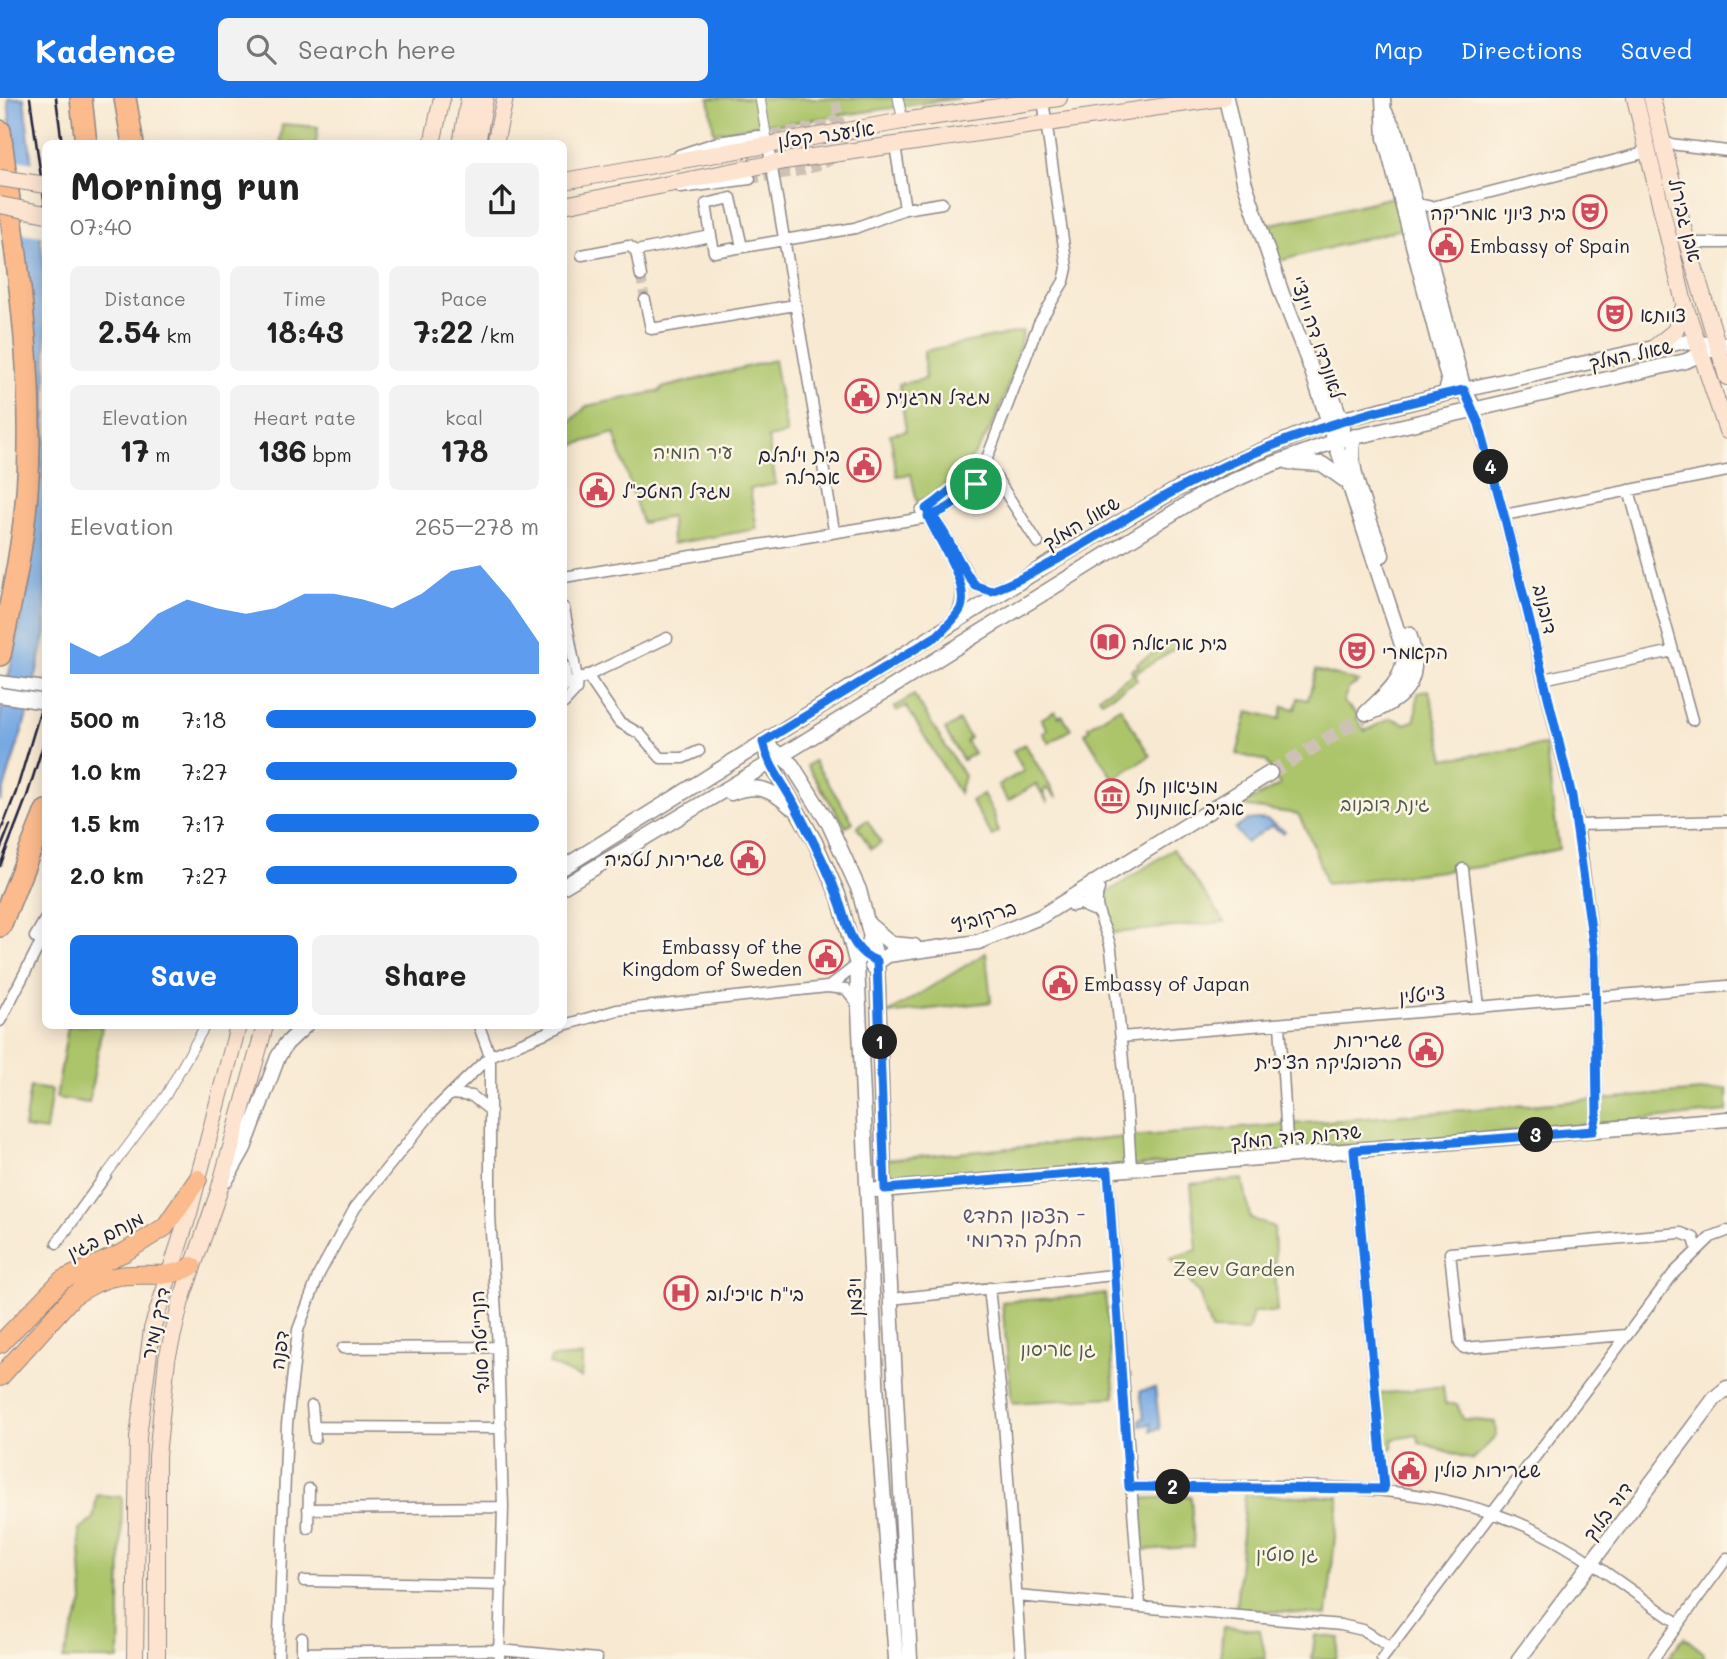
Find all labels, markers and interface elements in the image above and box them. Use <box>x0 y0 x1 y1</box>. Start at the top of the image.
search box <box>218 18 708 81</box>
text: Kadence <box>35 28 176 71</box>
icon: search <box>242 30 280 68</box>
text: Search here <box>298 32 456 66</box>
text: Map <box>1374 34 1423 65</box>
text: Directions <box>1461 34 1583 65</box>
text: Saved <box>1621 34 1692 65</box>
street label: אליעזר קפלן <box>776 115 876 154</box>
text: Morning run <box>70 160 300 210</box>
button: share <box>465 163 539 237</box>
street label: אבן גבירול <box>1663 175 1709 265</box>
theatre icon: בית ציוני אמריקה <box>1571 193 1609 231</box>
place label: בית ציוני אמריקה <box>1430 200 1566 225</box>
text: 07:40 <box>70 211 132 241</box>
public building icon: Embassy of Spain <box>1427 226 1465 264</box>
place label: Embassy of Spain <box>1470 233 1630 258</box>
street label: לאונרדו דה וינצ'י <box>1285 272 1351 402</box>
text: Distance <box>104 286 186 311</box>
text: Time <box>283 286 326 311</box>
text: Pace <box>441 286 487 311</box>
theatre icon: צוותא <box>1596 295 1634 333</box>
place label: צוותא <box>1640 302 1686 327</box>
text: 2.54 <box>98 311 160 351</box>
text: 18:43 <box>265 311 344 351</box>
text: 7:22 <box>414 311 473 351</box>
text: km <box>160 323 192 348</box>
text: /km <box>473 323 515 348</box>
street label: שאול המלך <box>1587 333 1676 376</box>
public building icon: מגדל מרגנית <box>843 377 881 415</box>
place label: מגדל מרגנית <box>886 384 990 409</box>
text: Elevation <box>102 405 187 430</box>
text: Heart rate <box>253 405 356 430</box>
text: kcal <box>445 405 483 430</box>
text: 17 <box>119 430 149 470</box>
text: 136 <box>257 430 307 470</box>
text: 178 <box>440 430 488 470</box>
park label: עיר הומיה <box>653 439 733 464</box>
text: m <box>149 442 170 467</box>
text: bpm <box>307 442 352 467</box>
place label: בית וילהלם אברלה <box>758 442 840 489</box>
public building icon: בית וילהלם אברלה <box>845 446 883 484</box>
pin: 4 <box>1474 450 1508 484</box>
pin <box>946 454 1006 514</box>
text: 4 <box>1484 454 1497 479</box>
icon: arrive <box>957 465 995 503</box>
public building icon: מגדל המטכ"ל <box>578 471 616 509</box>
place label: מגדל המטכ"ל <box>622 478 731 503</box>
street label: שאול המלך <box>1038 489 1125 556</box>
text: Elevation <box>70 511 173 541</box>
text: 265–278 m <box>415 511 539 541</box>
street label: דובנוב <box>1528 582 1564 636</box>
library icon: בית אריאלה <box>1089 623 1127 661</box>
place label: בית אריאלה <box>1132 630 1227 655</box>
theatre icon: הקאמרי <box>1338 632 1376 670</box>
place label: הקאמרי <box>1382 639 1448 664</box>
text: 500 m <box>70 704 140 734</box>
text: 7:18 <box>182 704 226 734</box>
text: 1.0 km <box>70 756 141 786</box>
text: 7:27 <box>182 756 228 786</box>
place label: מוזיאון תל אביב לאומנות <box>1136 773 1244 820</box>
museum icon: מוזיאון תל אביב לאומנות <box>1093 777 1131 815</box>
park label: גינת דובנוב <box>1340 791 1430 816</box>
text: 1.5 km <box>70 808 140 838</box>
text: 7:17 <box>182 808 225 838</box>
public building icon: שגרירות לטביה <box>729 839 767 877</box>
place label: שגרירות לטביה <box>604 846 724 871</box>
text: 2.0 km <box>70 860 144 890</box>
text: 7:27 <box>182 860 228 890</box>
street label: ברקוביץ <box>949 894 1020 939</box>
place label: Embassy of the Kingdom of Sweden <box>622 934 802 981</box>
button: Save <box>70 935 298 1015</box>
button: Share <box>312 935 539 1015</box>
public building icon: Embassy of the Kingdom of Sweden <box>807 938 845 976</box>
public building icon: Embassy of Japan <box>1041 964 1079 1002</box>
place label: Embassy of Japan <box>1084 971 1250 996</box>
street label: צייטלין <box>1398 980 1446 1008</box>
pin: 1 <box>862 1024 898 1060</box>
place label: שגרירות הרפובליקה הצ'כית <box>1254 1027 1402 1074</box>
text: 1 <box>875 1029 884 1054</box>
public building icon: שגרירות הרפובליקה הצ'כית <box>1407 1031 1445 1069</box>
street label: שדרות דוד המלך <box>1230 1118 1363 1155</box>
pin: 3 <box>1518 1118 1554 1152</box>
text: 3 <box>1530 1122 1541 1147</box>
district label: הצפון החדש - החלק הדרומי <box>963 1201 1085 1253</box>
street label: מנחם בגין <box>62 1205 148 1265</box>
park label: Zeev Garden <box>1173 1256 1295 1281</box>
hospital icon: בי"ח איכילוב <box>662 1274 700 1312</box>
street label: ויצמן <box>841 1277 868 1317</box>
place label: בי"ח איכילוב <box>706 1281 804 1306</box>
street label: דרך נמיר <box>135 1284 175 1362</box>
street label: הנרייטה סולד <box>464 1290 494 1394</box>
street label: דפנה <box>264 1329 294 1371</box>
park label: גן אריסון <box>1020 1336 1096 1361</box>
public building icon: שגרירות פולין <box>1390 1450 1428 1488</box>
place label: שגרירות פולין <box>1434 1457 1541 1482</box>
pin: 2 <box>1156 1470 1190 1504</box>
text: 2 <box>1167 1474 1178 1499</box>
street label: דוד בלוך <box>1577 1477 1638 1546</box>
park label: גן סוטין <box>1256 1541 1318 1567</box>

